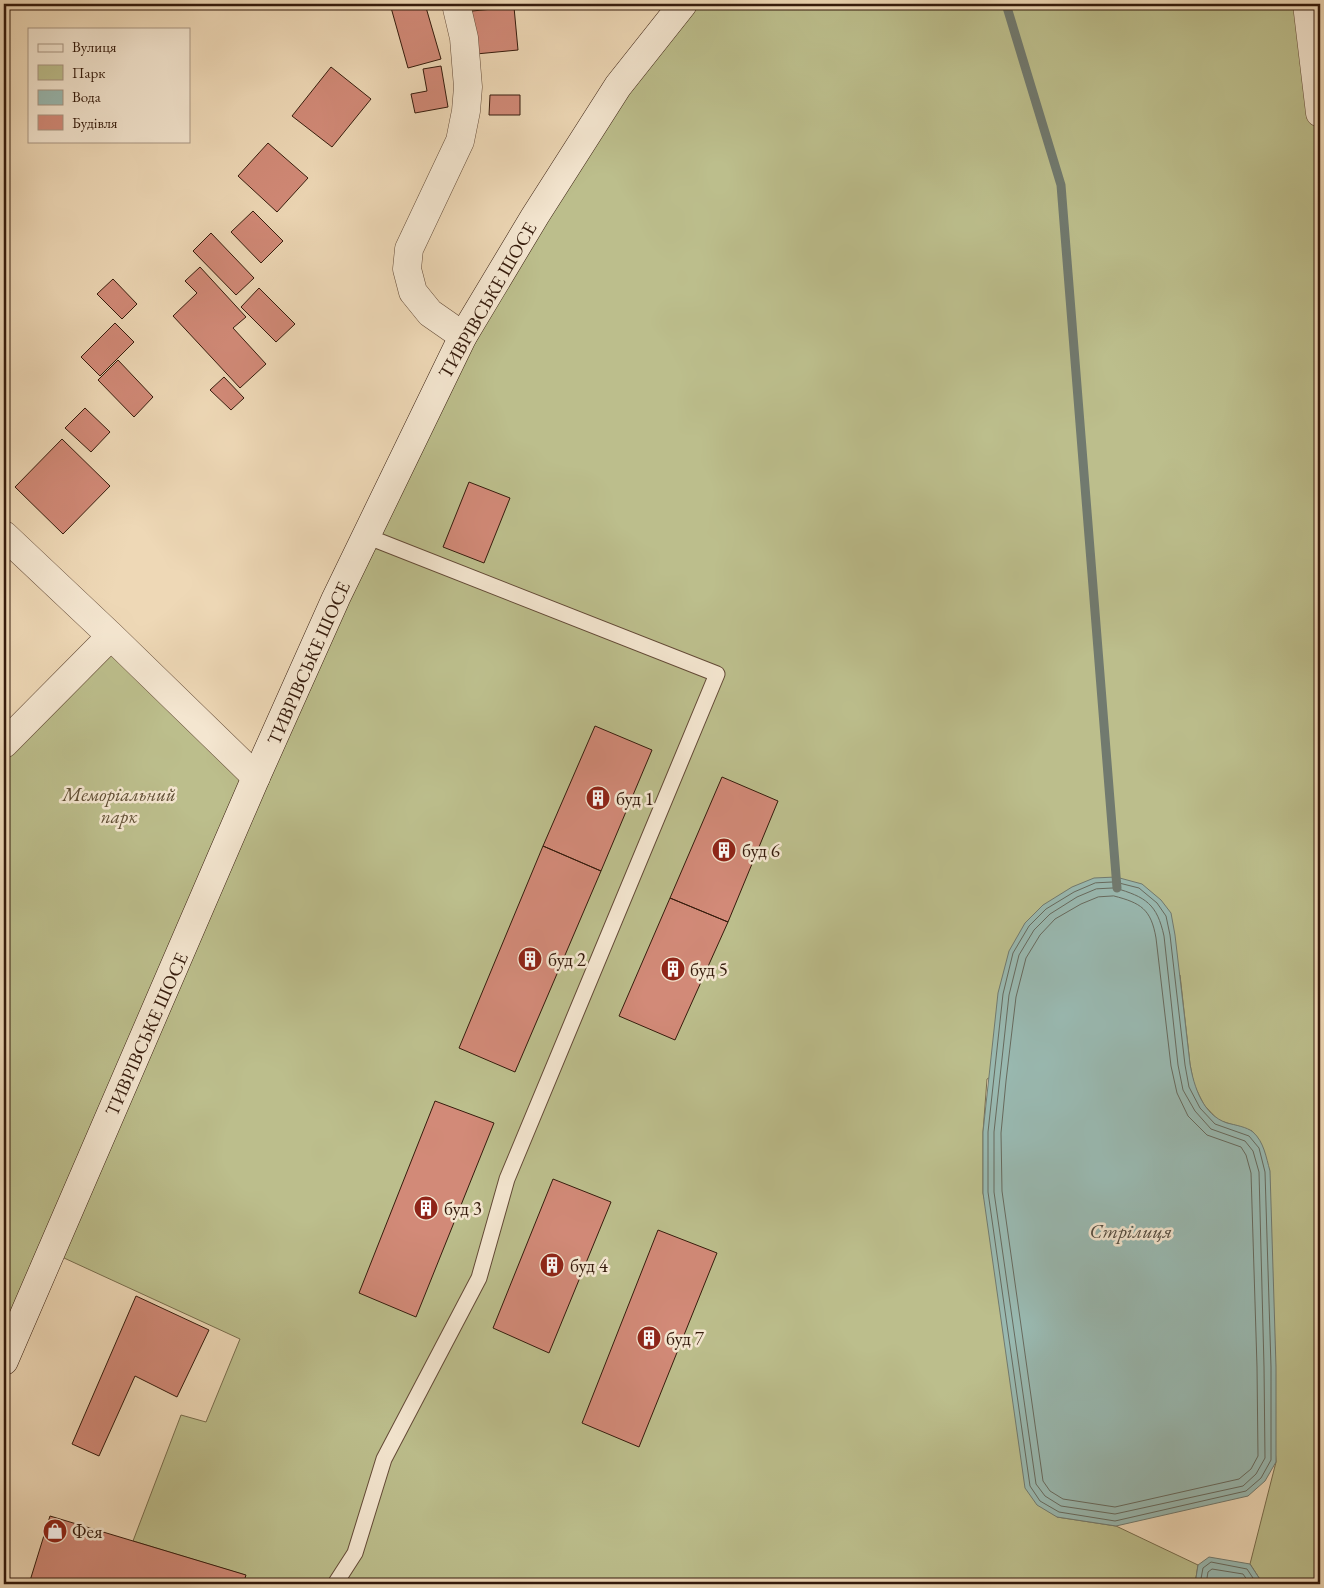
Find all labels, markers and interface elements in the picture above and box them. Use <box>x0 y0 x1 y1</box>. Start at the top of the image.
legend <box>28 28 190 142</box>
text: Вулиця <box>72 37 117 56</box>
text: Парк <box>72 63 105 82</box>
text: Вода <box>72 87 101 106</box>
text: Будівля <box>72 113 118 132</box>
street label: ТИВРІВСЬКЕ ШОСЕ <box>432 217 543 383</box>
street label: ТИВРІВСЬКЕ ШОСЕ <box>261 577 356 749</box>
park label: Меморіальний парк <box>61 782 176 829</box>
building icon: буд 1 <box>585 785 611 811</box>
place label: буд 1 <box>616 786 654 811</box>
building icon: буд 6 <box>711 837 737 863</box>
place label: буд 6 <box>742 838 780 863</box>
building icon: буд 2 <box>517 946 543 972</box>
place label: буд 2 <box>548 947 586 972</box>
street label: ТИВРІВСЬКЕ ШОСЕ <box>99 948 194 1120</box>
building icon: буд 5 <box>660 956 686 982</box>
place label: буд 5 <box>690 957 728 982</box>
building icon: буд 3 <box>413 1195 439 1221</box>
place label: буд 3 <box>444 1196 482 1221</box>
water label: Стрілиця <box>1090 1218 1172 1244</box>
building icon: буд 4 <box>539 1252 565 1278</box>
place label: буд 4 <box>570 1253 609 1278</box>
building icon: буд 7 <box>636 1325 662 1351</box>
place label: буд 7 <box>666 1326 705 1351</box>
shop icon: Фея <box>42 1518 68 1544</box>
place label: Фея <box>72 1519 103 1544</box>

